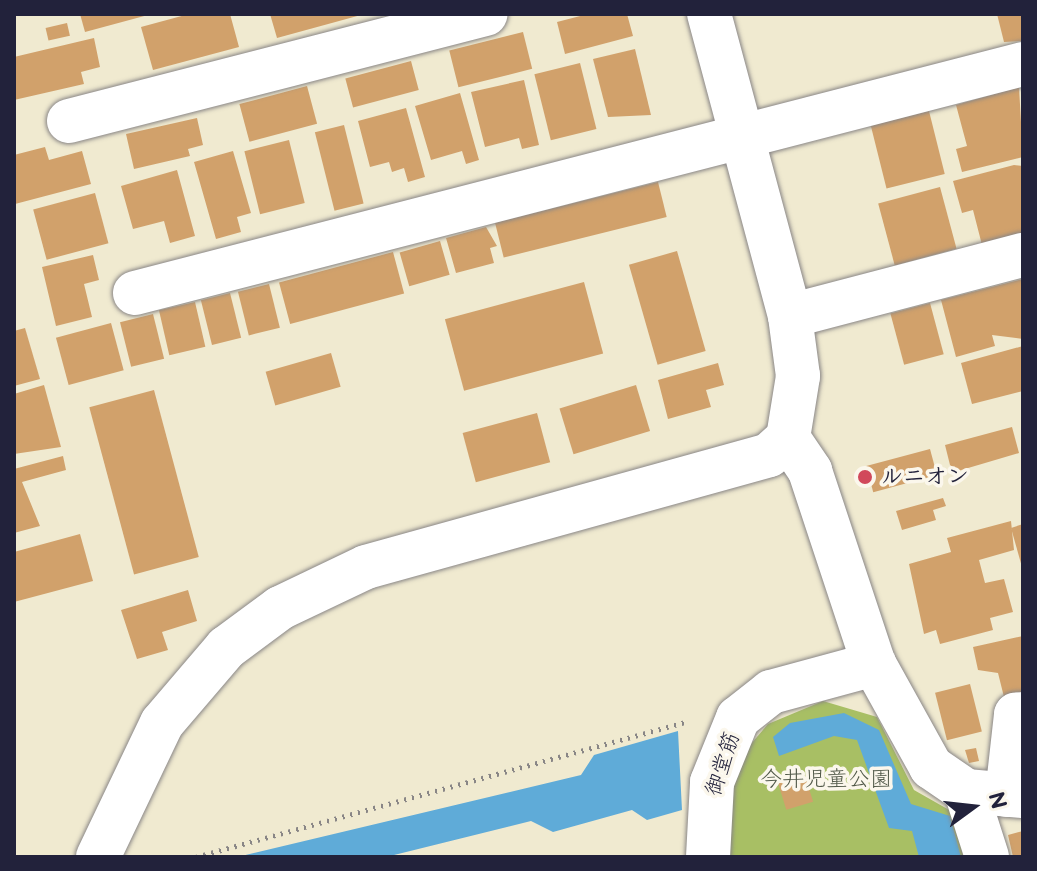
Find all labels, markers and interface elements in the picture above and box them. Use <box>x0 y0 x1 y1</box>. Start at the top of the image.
place label: ルニオン <box>881 464 969 490</box>
marker: ルニオン <box>856 468 874 486</box>
street label: 御堂筋 <box>700 729 746 799</box>
park label: 今井児童公園 <box>760 767 892 793</box>
north arrow <box>933 767 1013 847</box>
text: N <box>981 789 1012 812</box>

